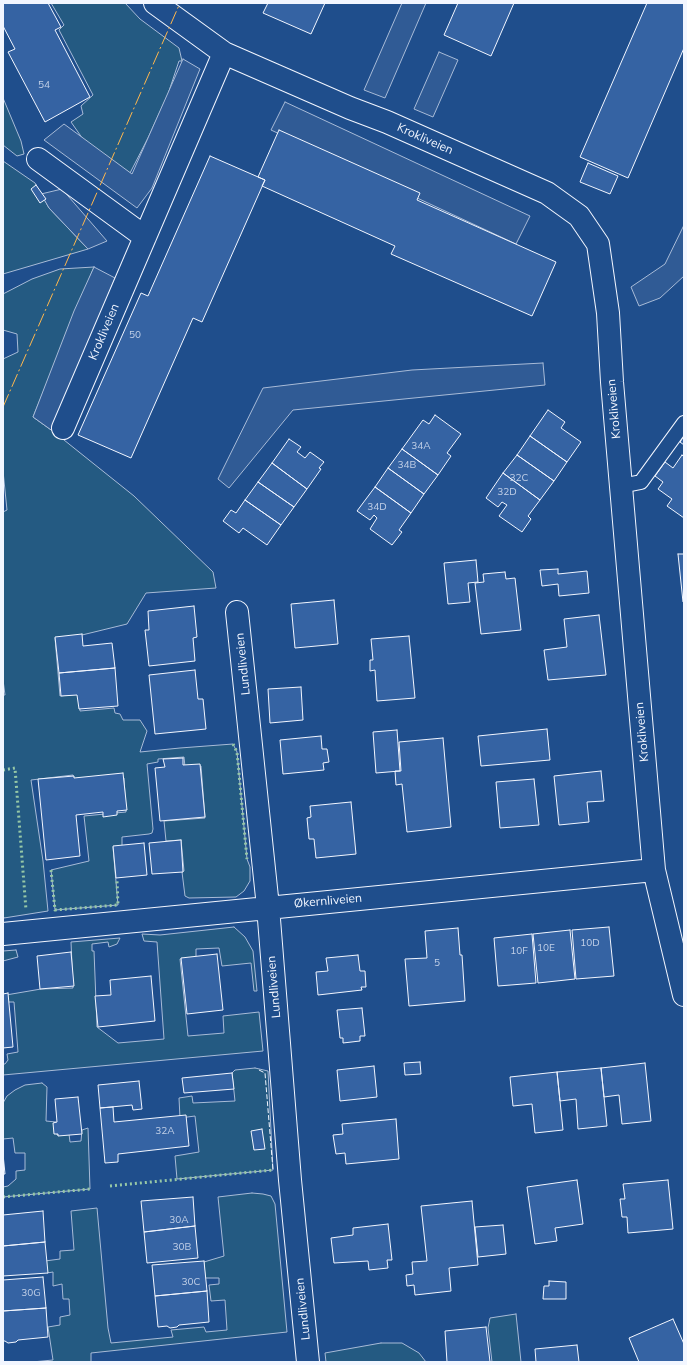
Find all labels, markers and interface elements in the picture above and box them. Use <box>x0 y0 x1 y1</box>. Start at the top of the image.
house number: 54 <box>38 79 50 91</box>
street label: Krokliveien <box>395 120 455 158</box>
street label: Krokliveien <box>86 302 122 362</box>
house number: 50 <box>129 329 141 341</box>
street label: Krokliveien <box>604 379 624 439</box>
house number: 34A <box>411 440 431 452</box>
house number: 34B <box>398 459 416 471</box>
house number: 32C <box>510 472 528 484</box>
house number: 32D <box>497 486 517 498</box>
house number: 34D <box>367 501 387 513</box>
street label: Lundliveien <box>233 632 253 696</box>
street label: Krokliveien <box>632 702 652 762</box>
street label: Økernliveien <box>293 891 363 911</box>
house number: 10D <box>580 937 600 949</box>
house number: 10E <box>537 942 555 954</box>
house number: 10F <box>510 945 528 957</box>
street label: Lundliveien <box>264 955 284 1019</box>
house number: 5 <box>434 957 440 969</box>
house number: 32A <box>155 1125 175 1137</box>
house number: 30A <box>169 1214 189 1226</box>
house number: 30B <box>173 1241 191 1253</box>
house number: 30C <box>182 1276 200 1288</box>
street label: Lundliveien <box>293 1277 313 1341</box>
house number: 30G <box>21 1287 41 1299</box>

